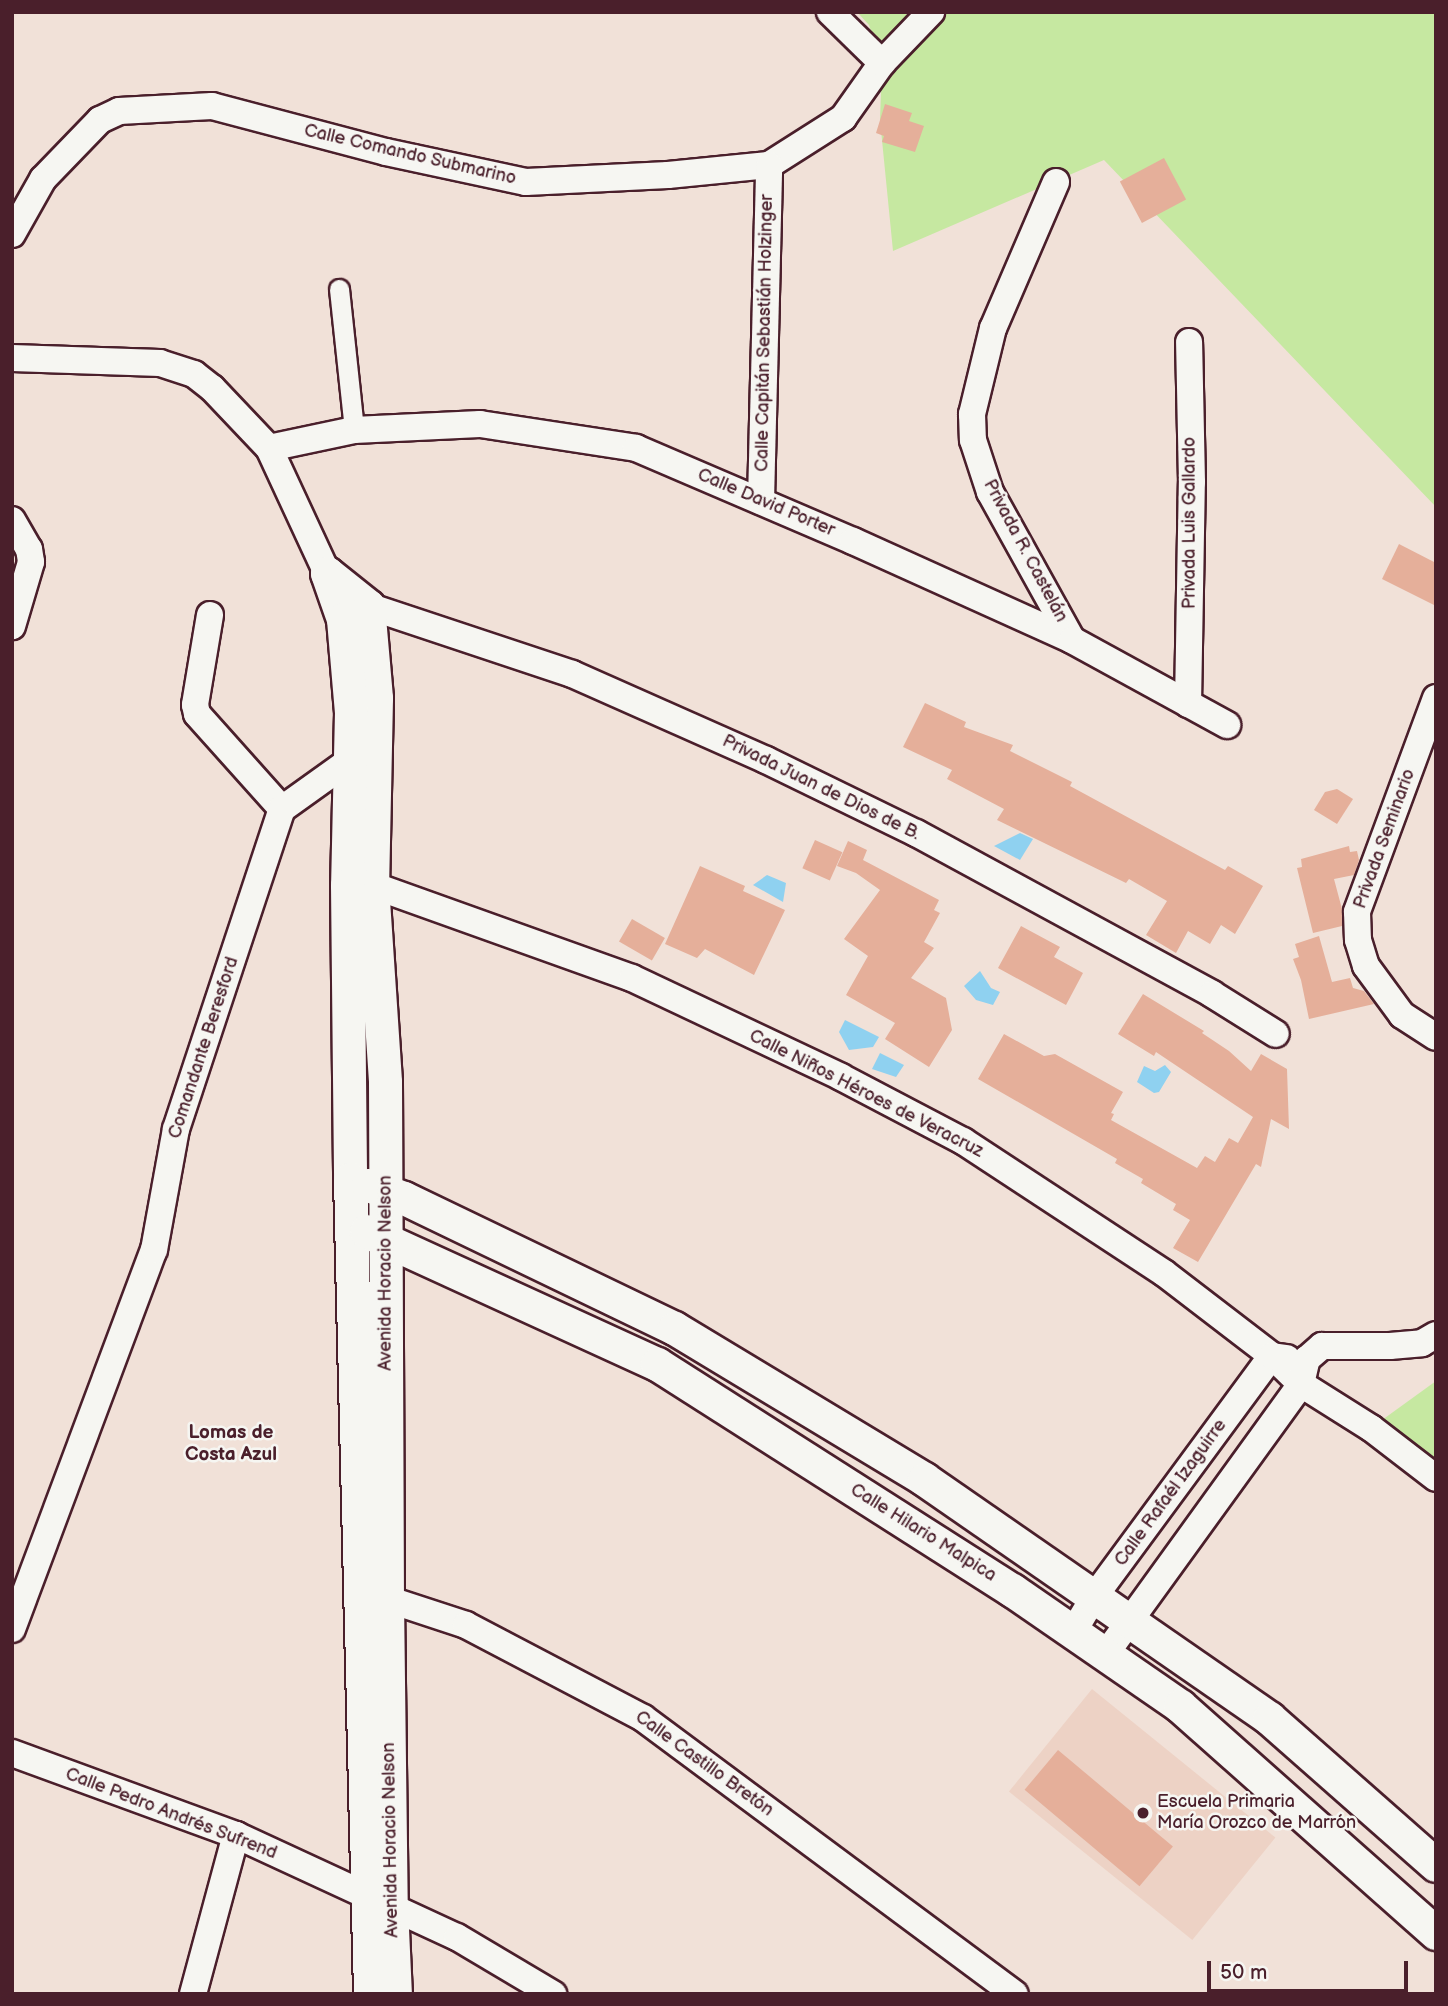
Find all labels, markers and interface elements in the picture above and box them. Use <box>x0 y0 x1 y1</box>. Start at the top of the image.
street label: Calle Comando Submarino <box>302 120 518 190</box>
street label: Calle Capitán Sebastián Holzinger <box>752 194 778 472</box>
street label: Privada Luis Gallardo <box>1179 437 1201 609</box>
street label: Calle David Porter <box>694 464 838 542</box>
street label: Privada R. Castelán <box>978 476 1072 626</box>
street label: Privada Juan de Dios de B. <box>718 730 924 846</box>
street label: Privada Seminario <box>1350 766 1420 912</box>
street label: Comandante Beresford <box>164 954 244 1142</box>
street label: Calle Niños Héroes de Veracruz <box>745 1025 987 1163</box>
street label: Avenida Horacio Nelson <box>375 1175 397 1371</box>
street label: Calle Rafaél Izaguirre <box>1110 1415 1232 1571</box>
district label: Lomas de Costa Azul <box>185 1422 277 1466</box>
street label: Calle Hilario Malpica <box>846 1479 1000 1587</box>
street label: Calle Castillo Bretón <box>631 1707 777 1821</box>
street label: Avenida Horacio Nelson <box>378 1742 404 1938</box>
street label: Calle Pedro Andrés Sufrend <box>62 1764 280 1864</box>
place label: Escuela Primaria María Orozco de Marrón <box>1157 1792 1356 1834</box>
marker: Escuela Primaria María Orozco de Marrón <box>1135 1805 1151 1821</box>
scale bar <box>1210 1946 1411 1990</box>
text: 50 m <box>1220 1960 1267 1985</box>

